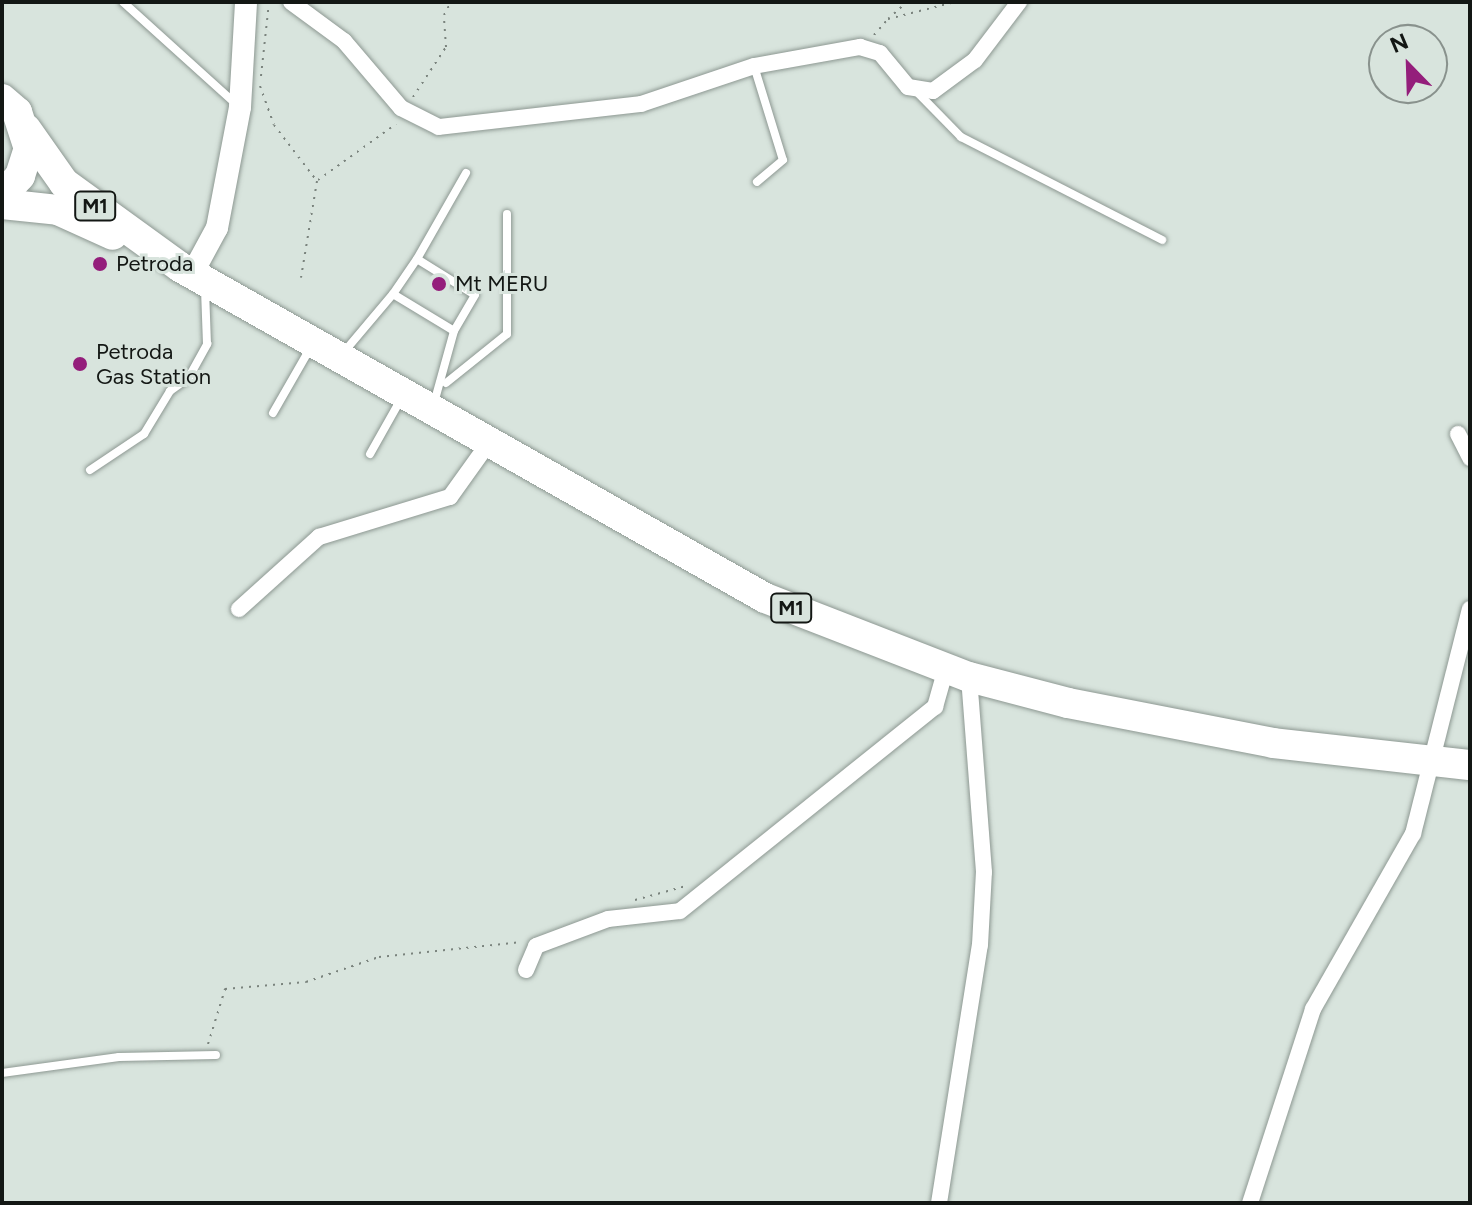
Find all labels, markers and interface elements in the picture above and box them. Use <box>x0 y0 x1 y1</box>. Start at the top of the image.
north arrow <box>1368 24 1448 104</box>
text: N <box>1386 28 1412 59</box>
road number: M1 <box>73 190 117 222</box>
place label: Petroda <box>116 251 193 277</box>
marker: Petroda <box>91 255 109 273</box>
place label: Mt MERU <box>455 271 548 297</box>
marker: Mt MERU <box>430 275 448 293</box>
place label: Petroda Gas Station <box>96 338 211 390</box>
marker: Petroda Gas Station <box>71 355 89 373</box>
road number: M1 <box>769 592 813 624</box>

